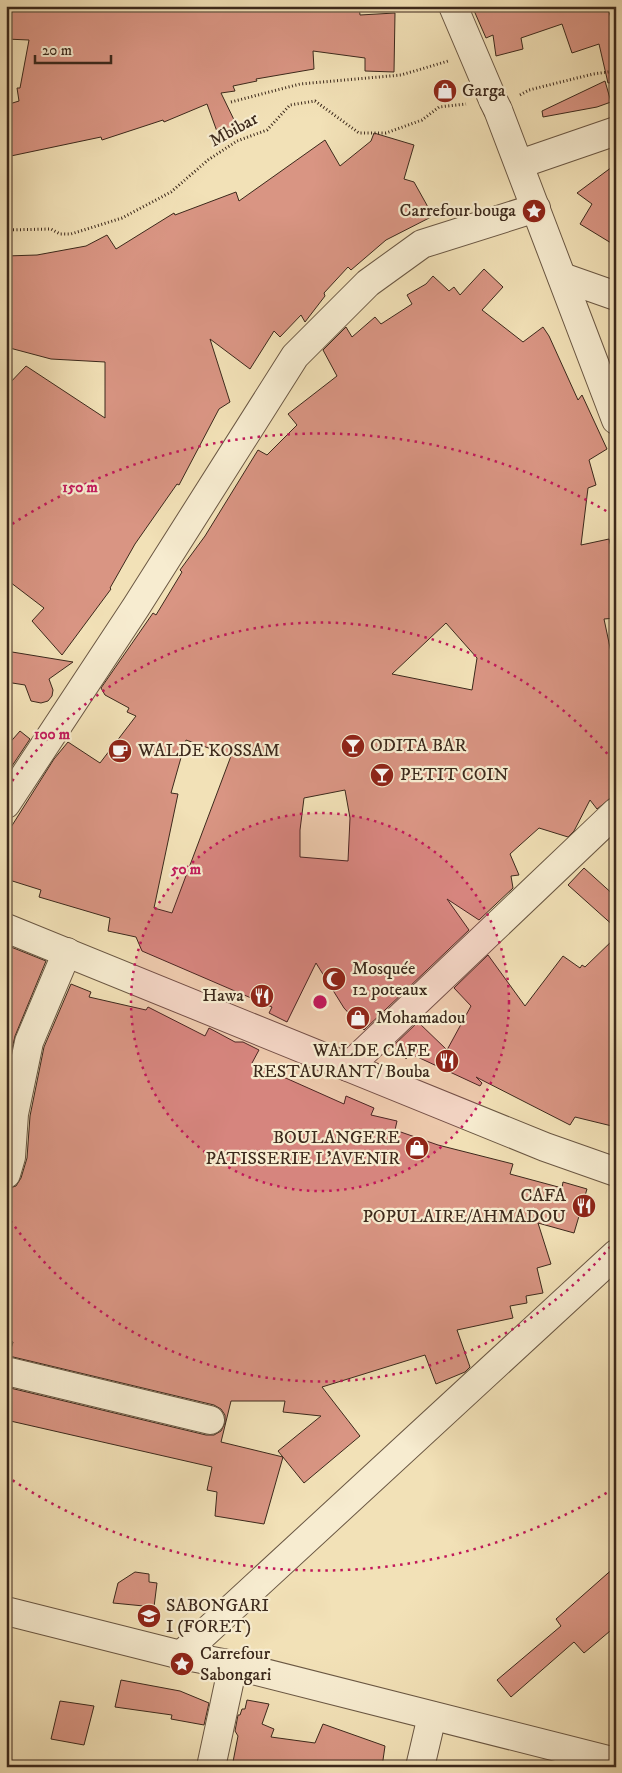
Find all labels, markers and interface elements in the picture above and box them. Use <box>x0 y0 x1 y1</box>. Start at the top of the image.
scale bar <box>35 32 111 64</box>
text: 20 m <box>42 41 72 60</box>
shop icon: Garga <box>432 78 458 104</box>
place label: Garga <box>462 80 506 102</box>
street label: Mbibar <box>206 108 262 152</box>
place icon: Carrefour bouga <box>521 198 547 224</box>
place label: Carrefour bouga <box>400 200 516 222</box>
text: 150 m <box>62 478 98 497</box>
text: 100 m <box>34 725 71 744</box>
bar icon: ODITA BAR <box>340 733 366 759</box>
place label: ODITA BAR <box>370 735 467 757</box>
cafe icon: WALDE KOSSAM <box>107 738 133 764</box>
place label: WALDE KOSSAM <box>137 740 280 762</box>
bar icon: PETIT COIN <box>369 762 395 788</box>
place label: PETIT COIN <box>400 764 509 786</box>
text: 50 m <box>170 860 202 879</box>
place label: Mosquée 12 poteaux <box>352 958 428 1001</box>
mosque icon: Mosquée 12 poteaux <box>321 966 347 992</box>
restaurant icon: Hawa <box>249 983 275 1009</box>
place label: Hawa <box>202 985 244 1007</box>
centre of rings <box>311 993 329 1011</box>
shop icon: Mohamadou <box>345 1005 371 1031</box>
place label: Mohamadou <box>376 1007 466 1029</box>
place label: WALDE CAFE RESTAURANT/ Bouba <box>252 1040 430 1083</box>
restaurant icon: WALDE CAFE RESTAURANT/ Bouba <box>434 1048 460 1074</box>
place label: BOULANGERE PATISSERIE L'AVENIR <box>206 1127 400 1170</box>
shop icon: BOULANGERE PATISSERIE L'AVENIR <box>404 1135 430 1161</box>
place label: CAFA POPULAIRE/AHMADOU <box>362 1185 567 1228</box>
restaurant icon: CAFA POPULAIRE/AHMADOU <box>571 1193 597 1219</box>
place label: SABONGARI I (FORET) <box>166 1595 269 1638</box>
school or university icon: SABONGARI I (FORET) <box>136 1603 162 1629</box>
place label: Carrefour Sabongari <box>200 1643 271 1686</box>
place icon: Carrefour Sabongari <box>169 1651 195 1677</box>

